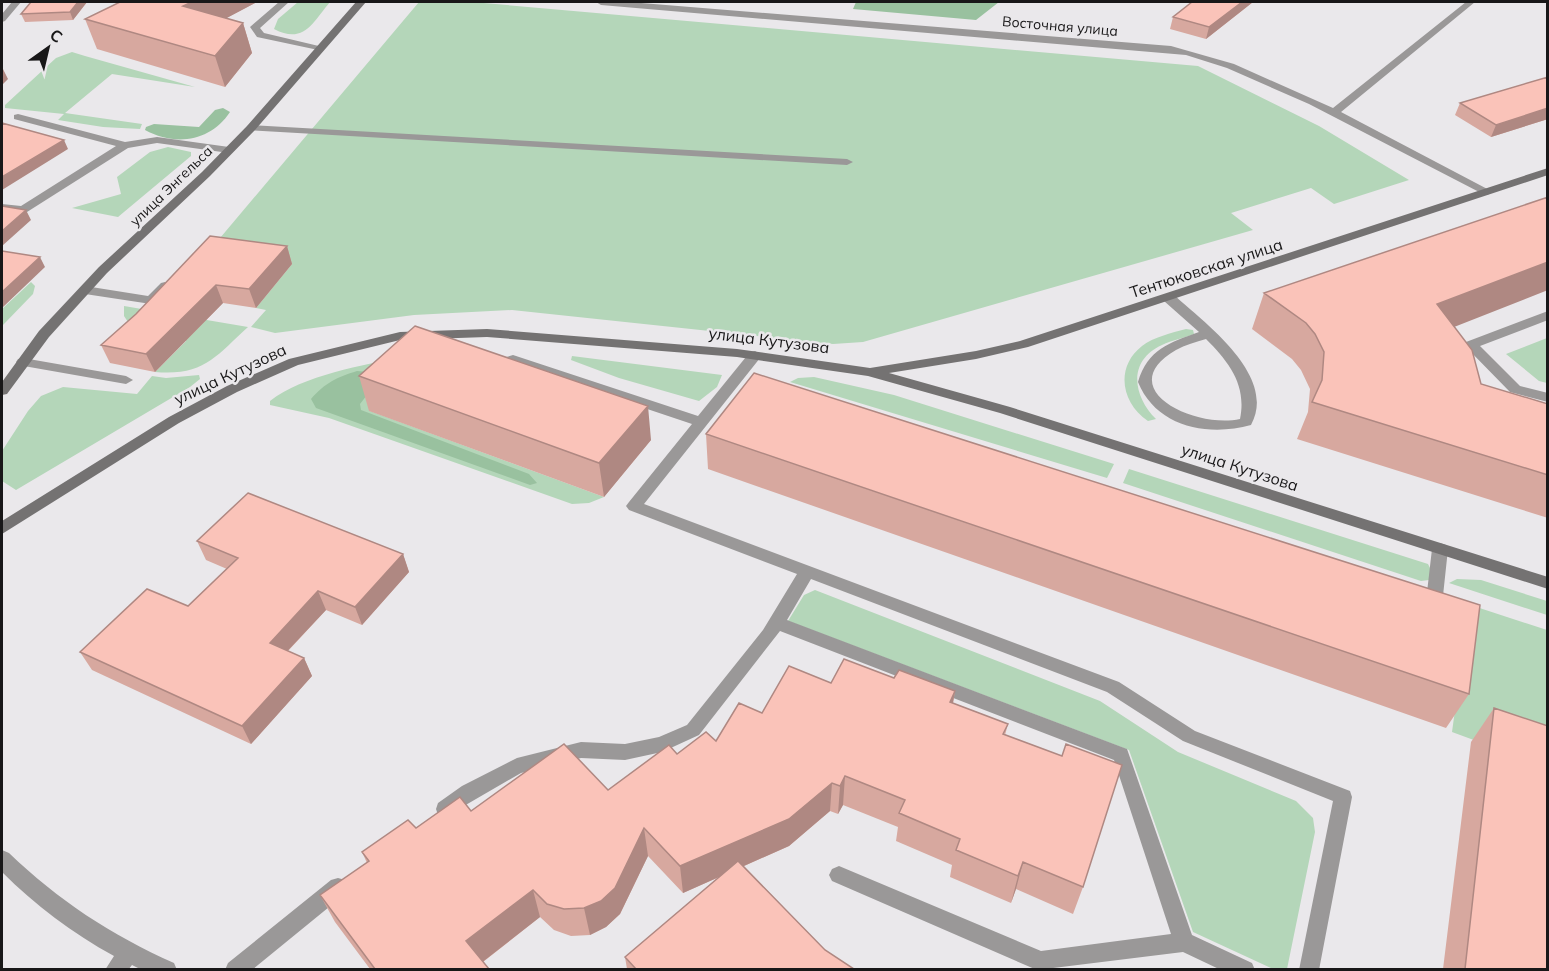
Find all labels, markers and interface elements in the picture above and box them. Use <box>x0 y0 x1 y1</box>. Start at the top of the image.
street label: Восточная улица <box>1001 12 1119 40</box>
north arrow <box>18 18 78 78</box>
text: С <box>46 24 67 47</box>
street label: улица Энгельса <box>126 142 216 230</box>
street label: Тентюковская улица <box>1127 234 1285 302</box>
street label: улица Кутузова <box>707 323 831 357</box>
street label: улица Кутузова <box>171 339 289 409</box>
street label: улица Кутузова <box>1179 439 1301 495</box>

